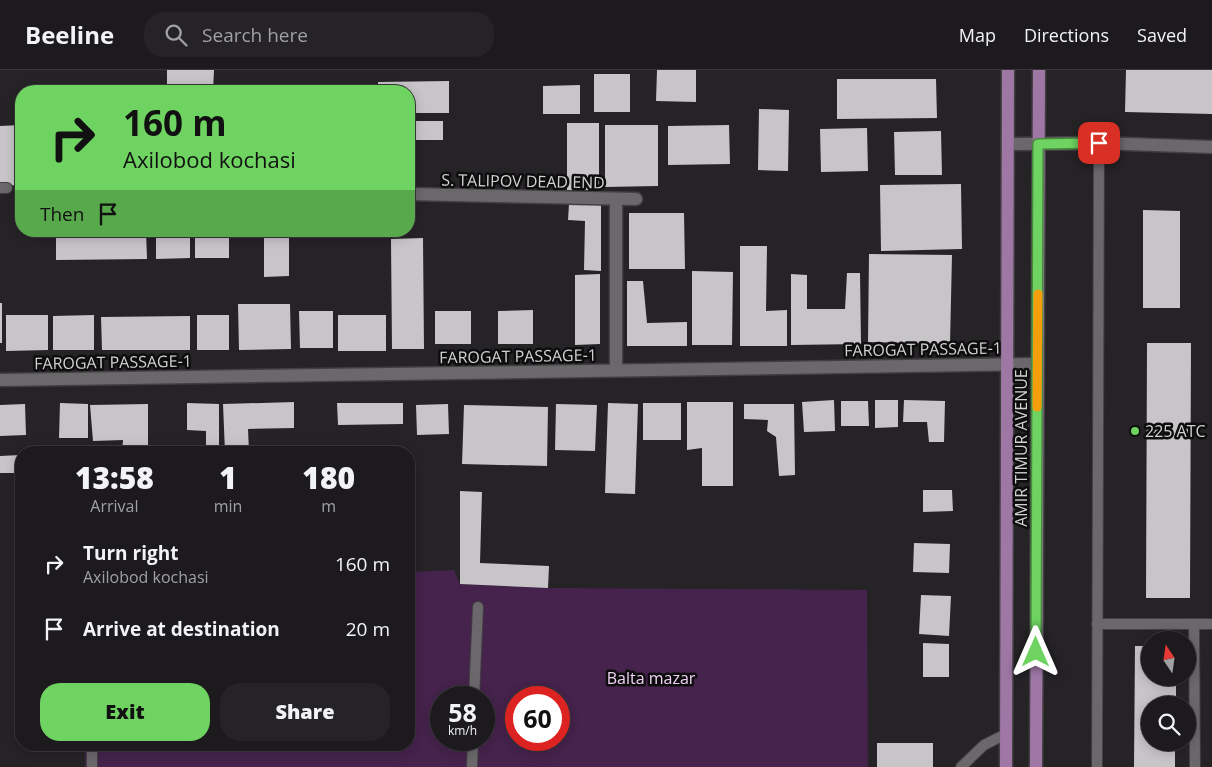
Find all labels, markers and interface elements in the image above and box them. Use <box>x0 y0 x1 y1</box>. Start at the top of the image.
search box <box>144 12 494 57</box>
text: Beeline <box>25 18 114 51</box>
icon: search <box>162 21 190 49</box>
text: Search here <box>202 22 308 48</box>
text: Map <box>959 23 996 47</box>
text: Directions <box>1024 23 1109 47</box>
text: Saved <box>1137 23 1187 47</box>
text: 160 m <box>123 99 227 146</box>
icon: right <box>40 105 105 170</box>
pin <box>1078 122 1120 164</box>
icon: arrive <box>1085 129 1113 157</box>
text: Axilobod kochasi <box>123 144 296 174</box>
street label: S. TALIPOV DEAD END <box>441 169 605 193</box>
icon: arrive <box>94 200 122 228</box>
text: Then <box>40 201 84 227</box>
street label: FAROGAT PASSAGE-1 <box>844 337 1002 361</box>
street label: FAROGAT PASSAGE-1 <box>439 344 597 368</box>
street label: FAROGAT PASSAGE-1 <box>34 350 192 374</box>
street label: AMIR TIMUR AVENUE <box>1010 369 1032 527</box>
place label: 225 АТС <box>1145 420 1206 442</box>
marker: 225 АТС <box>1129 425 1141 437</box>
text: 13:58 <box>75 457 154 498</box>
text: 1 <box>219 457 237 498</box>
text: 180 <box>302 457 355 498</box>
text: Arrival <box>90 495 138 517</box>
text: min <box>214 495 242 517</box>
text: m <box>321 495 336 517</box>
text: Turn right <box>83 540 178 566</box>
icon: right <box>40 550 68 578</box>
text: 160 m <box>335 551 390 577</box>
text: Axilobod kochasi <box>83 566 209 588</box>
icon: arrive <box>40 615 68 643</box>
text: Arrive at destination <box>83 616 280 642</box>
text: 20 m <box>346 616 390 642</box>
position arrow <box>1009 625 1061 677</box>
north arrow <box>1141 631 1196 686</box>
map controls <box>1141 631 1196 751</box>
park label: Balta mazar <box>607 667 696 689</box>
button: Exit <box>40 683 210 741</box>
button: Share <box>220 683 390 741</box>
speed limit sign: 60 <box>505 686 570 751</box>
text: 58 <box>448 695 477 729</box>
button: search <box>1141 696 1196 751</box>
text: km/h <box>448 722 477 739</box>

